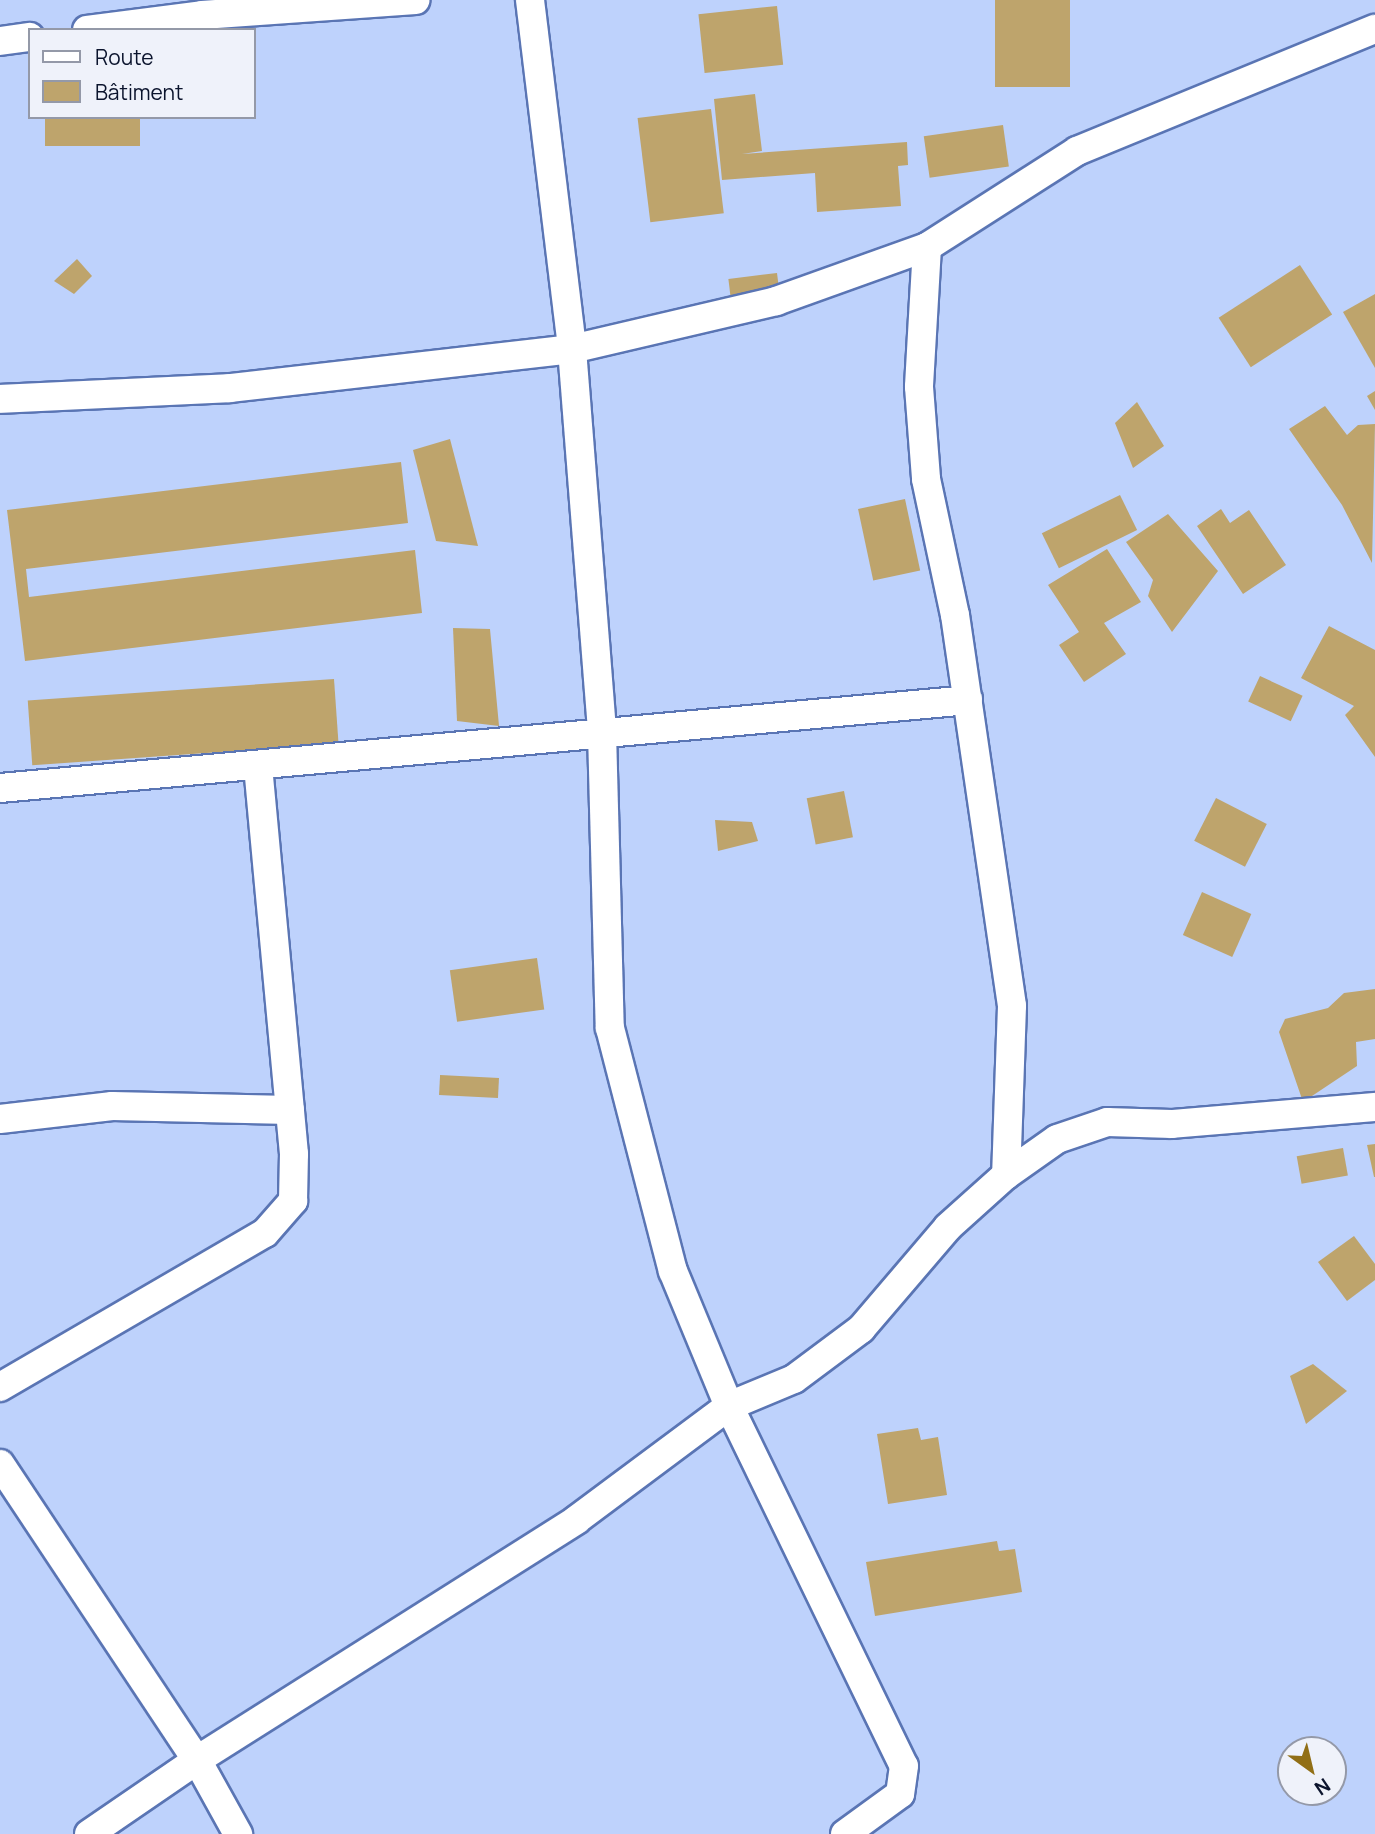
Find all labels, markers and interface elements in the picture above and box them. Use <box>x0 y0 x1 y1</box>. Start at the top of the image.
legend <box>28 28 256 119</box>
text: Route <box>95 43 153 71</box>
text: Bâtiment <box>95 78 183 106</box>
north arrow <box>1277 1736 1347 1806</box>
text: N <box>1310 1772 1336 1801</box>

